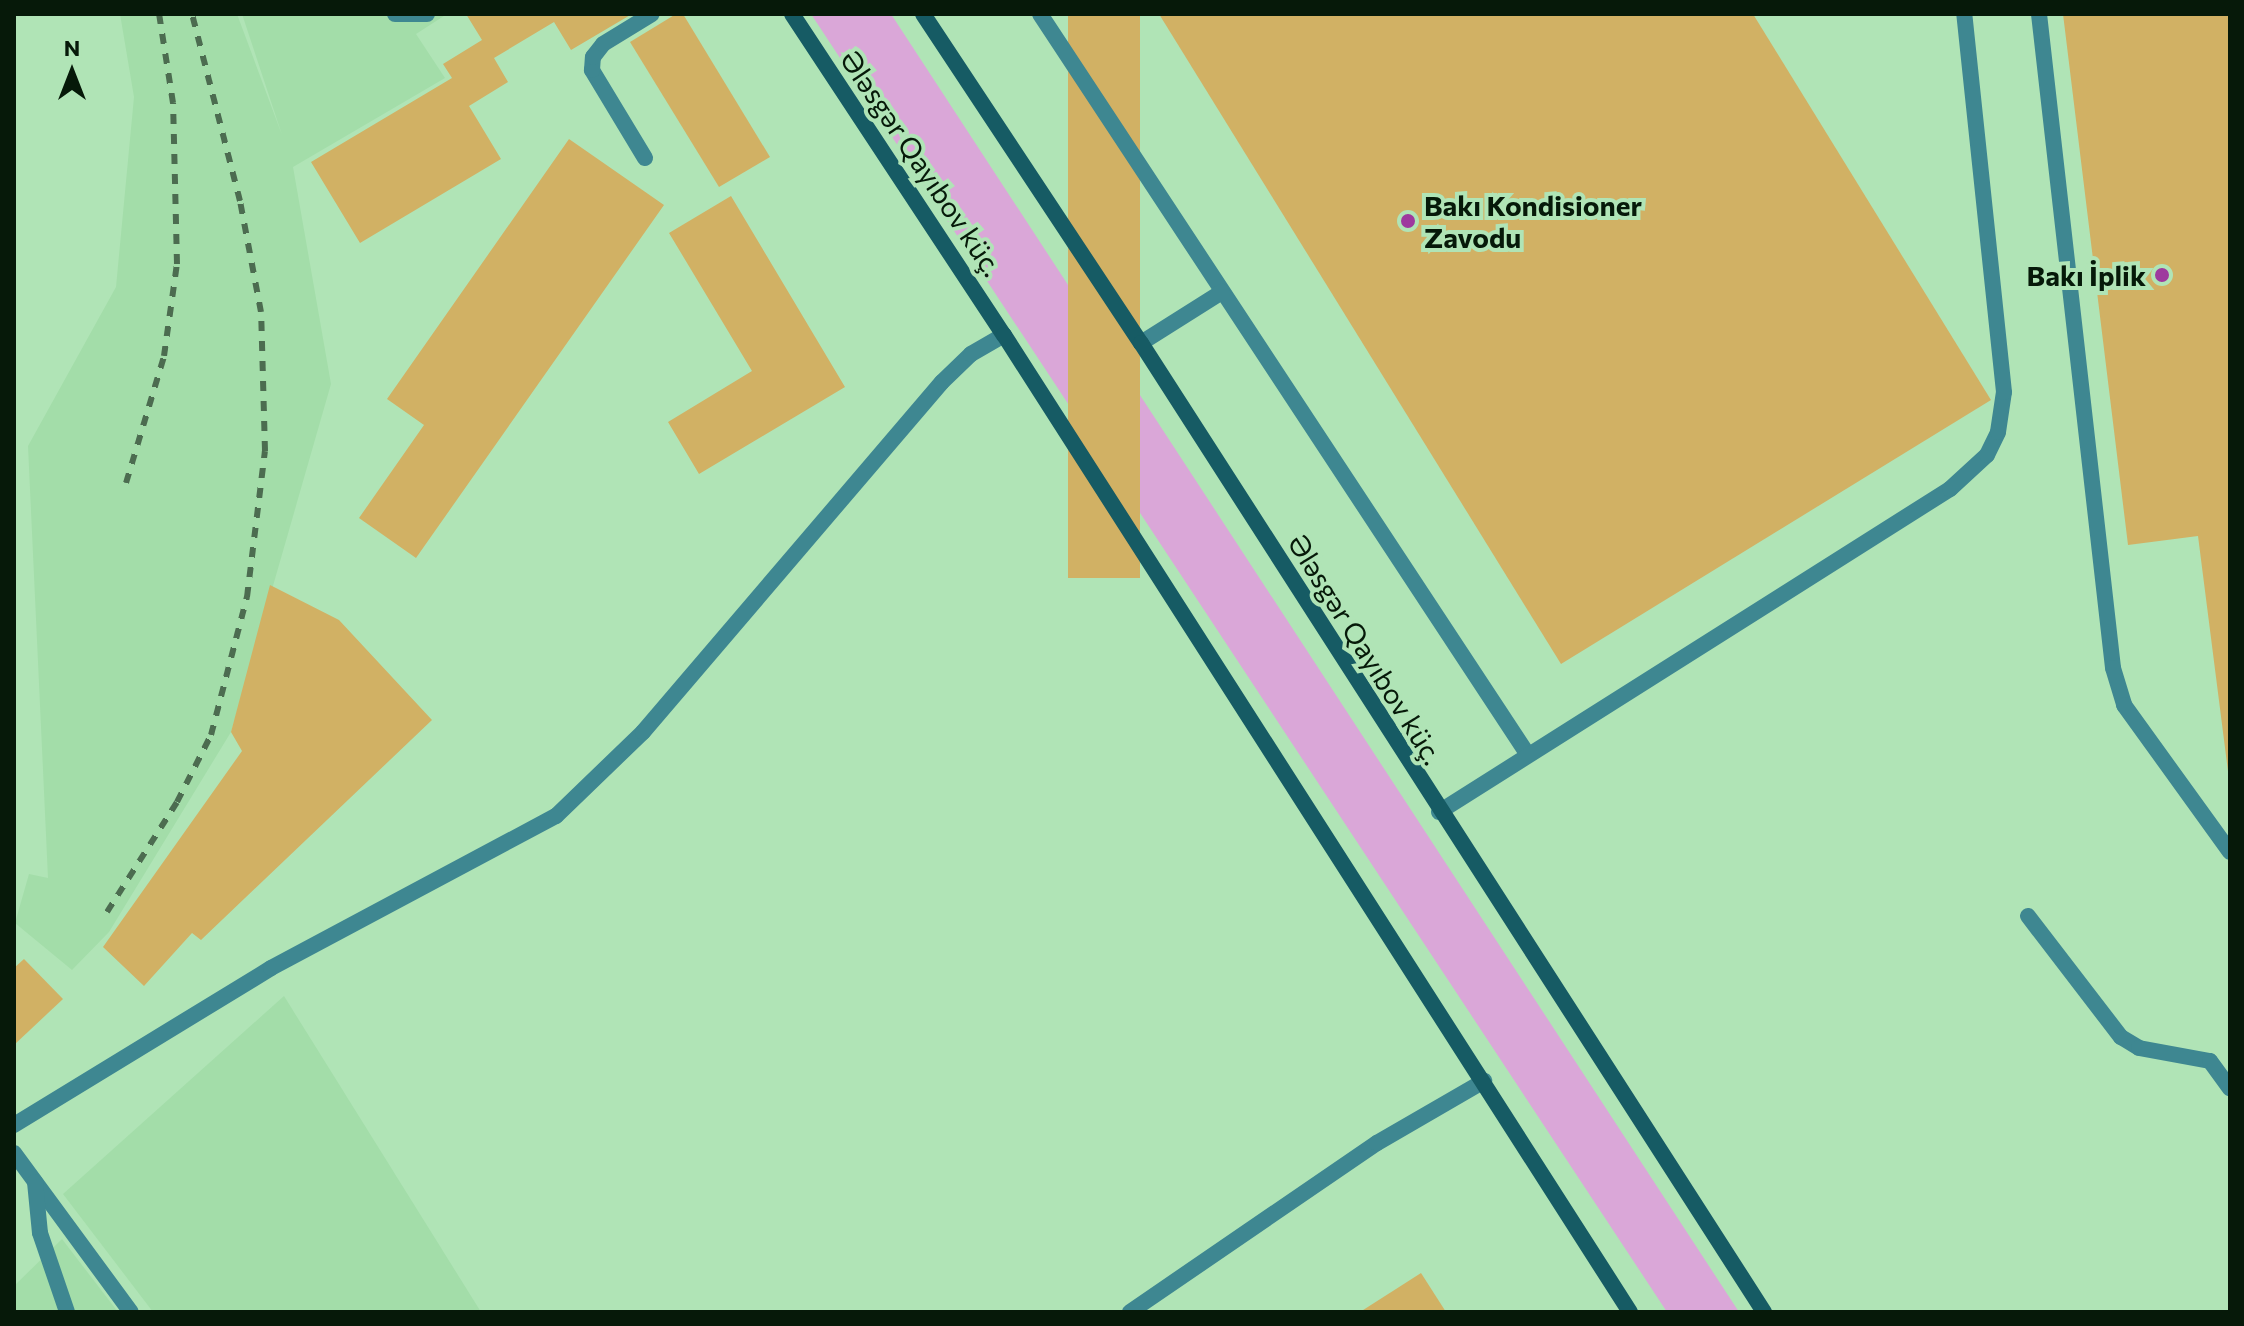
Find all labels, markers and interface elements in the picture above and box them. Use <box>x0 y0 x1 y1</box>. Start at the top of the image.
north arrow <box>32 32 112 112</box>
text: N <box>64 34 80 61</box>
street label: Ələsgər Qayıbov küç. <box>834 44 1010 282</box>
place label: Bakı Kondisioner Zavodu <box>1424 188 1642 254</box>
marker: Bakı Kondisioner Zavodu <box>1399 212 1417 230</box>
place label: Bakı İplik <box>2027 258 2146 292</box>
marker: Bakı İplik <box>2153 266 2171 284</box>
street label: Ələsgər Qayıbov küç. <box>1281 528 1451 770</box>

